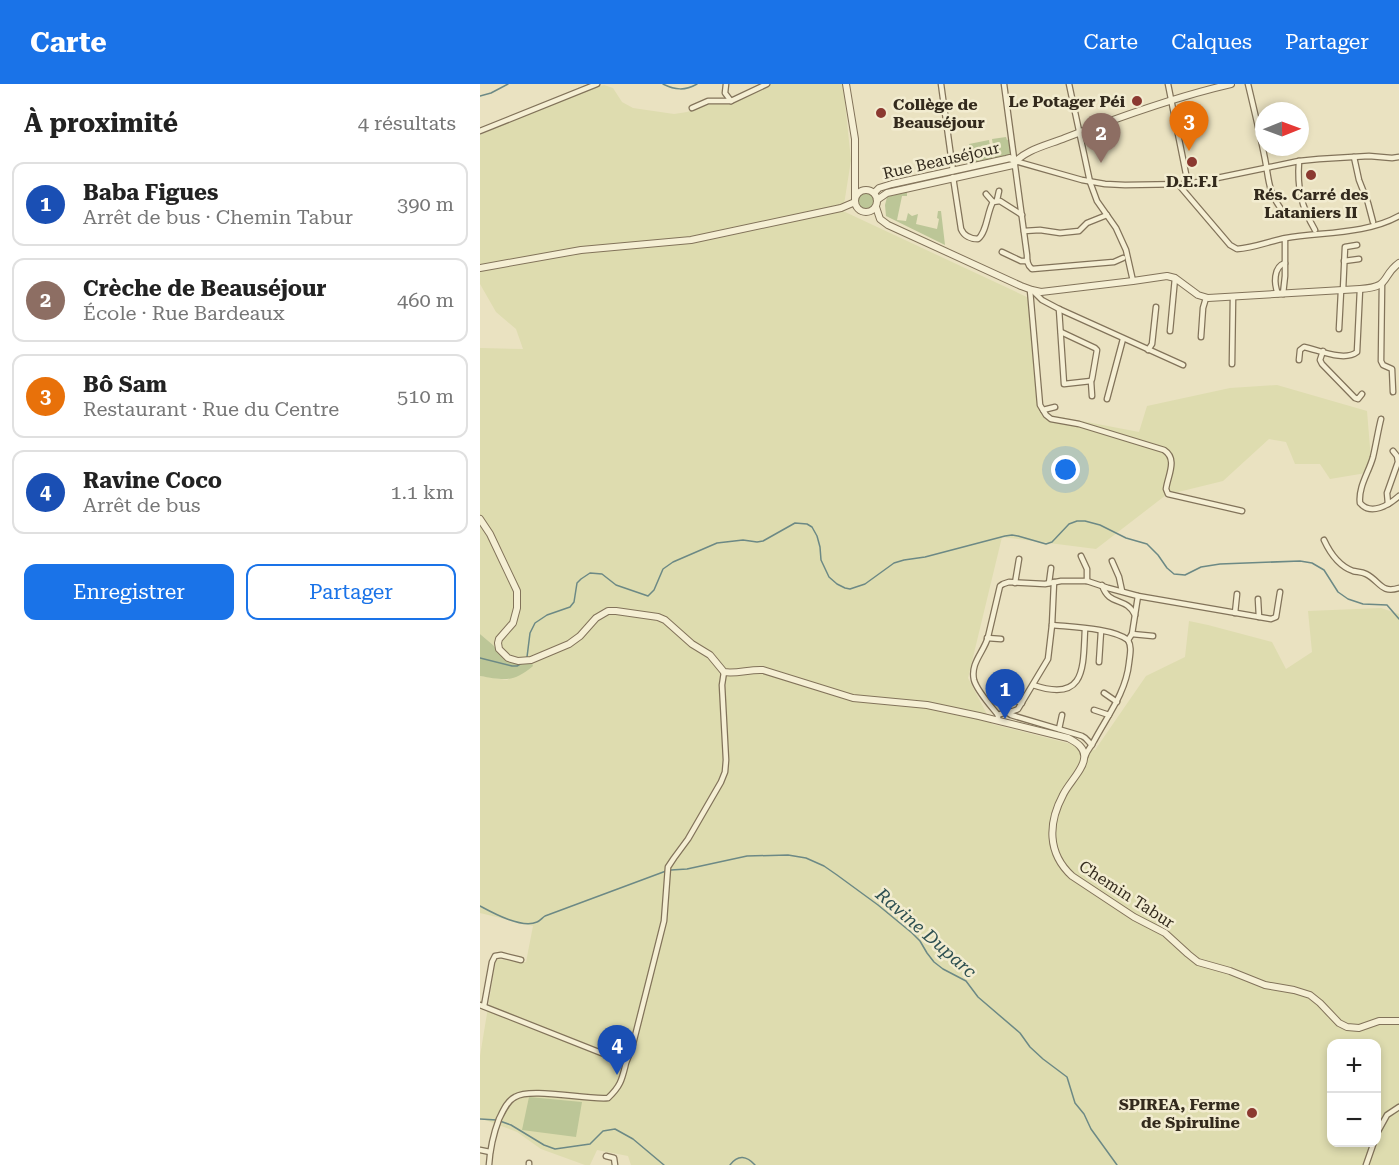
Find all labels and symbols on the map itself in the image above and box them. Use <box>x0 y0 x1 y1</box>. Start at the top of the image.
place label: Le Potager Péi <box>1009 92 1126 111</box>
marker: Le Potager Péi <box>1130 94 1144 108</box>
place label: Collège de Beauséjour <box>893 95 985 132</box>
pin: 3 <box>1170 101 1208 151</box>
north arrow <box>1255 102 1309 156</box>
marker: Collège de Beauséjour <box>874 106 888 120</box>
pin: 2 <box>1082 113 1120 163</box>
street label: Rue Beauséjour <box>881 138 1002 183</box>
marker: D.E.F.I <box>1185 155 1199 169</box>
marker: Rés. Carré des Lataniers II <box>1304 168 1318 182</box>
place label: D.E.F.I <box>1166 172 1218 191</box>
place label: Rés. Carré des Lataniers II <box>1253 185 1369 222</box>
your location <box>1051 455 1080 484</box>
pin: 1 <box>986 670 1024 719</box>
street label: Chemin Tabur <box>1075 857 1178 933</box>
water label: Ravine Duparc <box>871 883 981 982</box>
pin: 4 <box>598 1026 636 1075</box>
place label: SPIREA, Ferme de Spiruline <box>1119 1095 1240 1132</box>
marker: SPIREA, Ferme de Spiruline <box>1245 1106 1259 1120</box>

